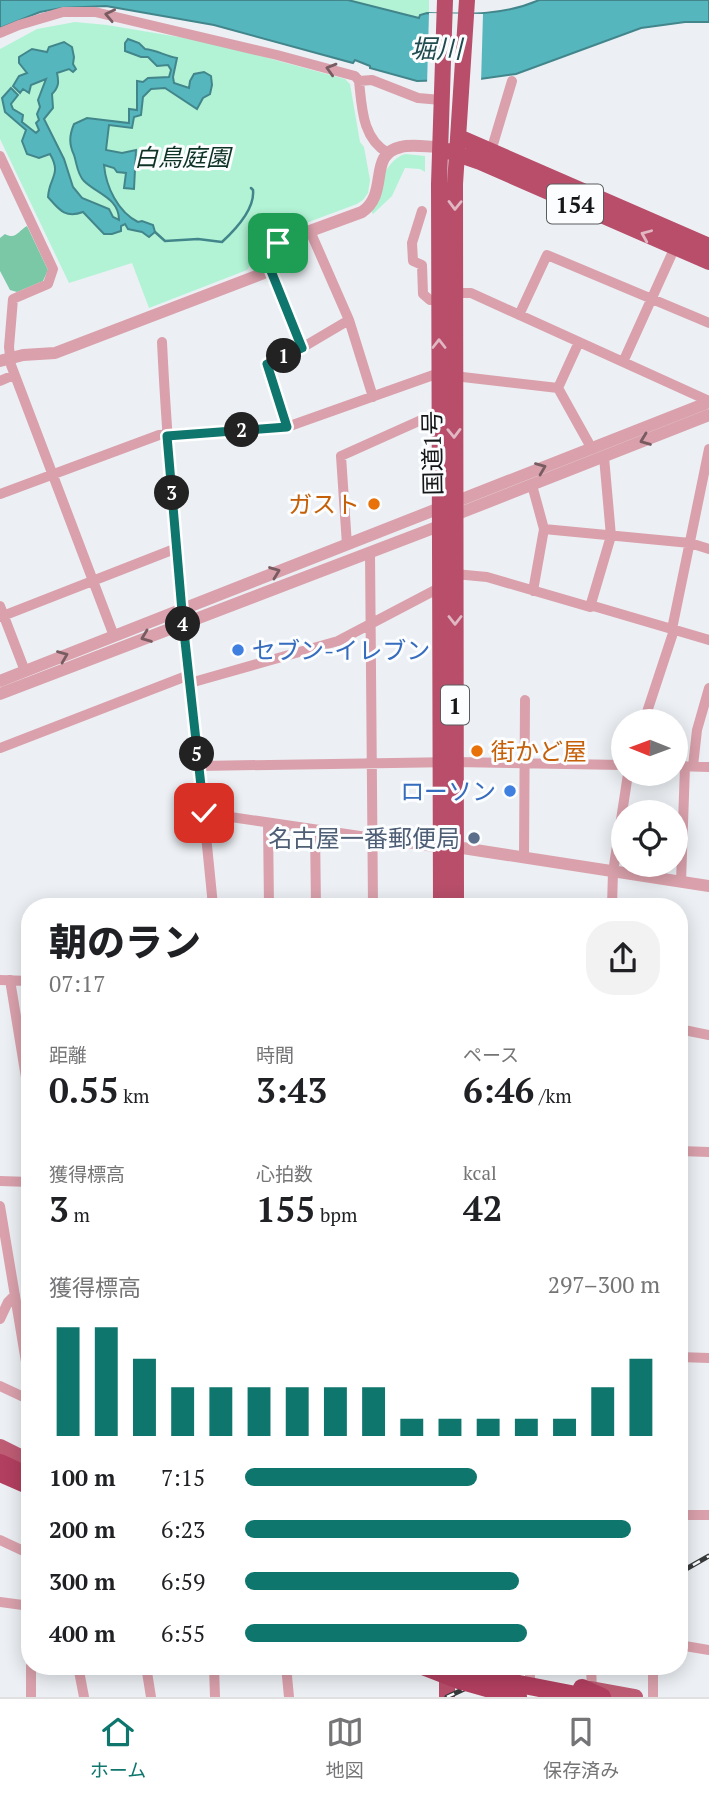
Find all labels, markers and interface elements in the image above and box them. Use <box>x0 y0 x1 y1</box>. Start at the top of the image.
one-way arrow <box>104 9 116 24</box>
water label: 堀川 <box>410 31 465 65</box>
one-way arrow <box>325 62 337 77</box>
park label: 白鳥庭園 <box>134 141 233 173</box>
road number: 154 <box>547 184 603 224</box>
one-way arrow <box>447 201 463 211</box>
pin <box>248 213 308 273</box>
icon: arrive <box>259 224 297 262</box>
one-way arrow <box>641 229 654 243</box>
pin: 1 <box>266 338 302 374</box>
one-way arrow <box>431 338 447 349</box>
text: 1 <box>278 343 289 368</box>
street label: 国道1号 <box>415 410 449 496</box>
pin: 2 <box>224 412 260 448</box>
text: 2 <box>236 417 247 442</box>
one-way arrow <box>446 428 462 439</box>
one-way arrow <box>640 432 652 446</box>
one-way arrow <box>535 463 547 477</box>
pin: 3 <box>154 476 190 510</box>
text: 3 <box>166 480 177 505</box>
place label: ガスト <box>288 488 360 520</box>
marker: ガスト <box>366 496 382 512</box>
one-way arrow <box>269 567 281 581</box>
pin: 4 <box>166 606 200 642</box>
text: 4 <box>177 611 188 636</box>
one-way arrow <box>447 615 463 626</box>
one-way arrow <box>141 629 153 643</box>
place label: セブン-イレブン <box>252 634 430 666</box>
marker: セブン-イレブン <box>230 642 246 658</box>
one-way arrow <box>57 650 69 664</box>
road number: 1 <box>441 685 469 724</box>
north arrow <box>611 709 688 786</box>
map controls <box>611 709 688 877</box>
place label: 街かど屋 <box>491 735 587 767</box>
pin: 5 <box>180 736 214 772</box>
text: 5 <box>191 741 202 766</box>
marker: 街かど屋 <box>469 743 485 759</box>
place label: ローソン <box>400 775 496 807</box>
pin <box>174 783 234 843</box>
marker: ローソン <box>502 783 518 799</box>
icon: check <box>185 794 223 832</box>
button: locate <box>611 800 688 877</box>
place label: 名古屋一番郵便局 <box>268 822 460 854</box>
marker: 名古屋一番郵便局 <box>466 830 482 846</box>
text: 朝のラン <box>49 917 201 967</box>
button: share <box>586 921 660 995</box>
text: 07:17 <box>49 968 106 999</box>
text: 距離 <box>49 1042 87 1067</box>
text: 時間 <box>256 1042 294 1067</box>
text: ペース <box>463 1042 519 1067</box>
text: 0.55 <box>49 1067 119 1113</box>
text: 3:43 <box>256 1067 327 1113</box>
text: 6:46 <box>463 1067 534 1113</box>
text: km <box>119 1083 150 1108</box>
text: /km <box>534 1083 572 1108</box>
text: kcal <box>463 1160 497 1185</box>
text: 獲得標高 <box>49 1161 125 1186</box>
text: 心拍数 <box>256 1161 313 1186</box>
text: 42 <box>463 1185 503 1231</box>
text: 3 <box>49 1186 69 1232</box>
text: 155 <box>256 1186 315 1232</box>
text: m <box>69 1202 90 1227</box>
text: bpm <box>315 1202 357 1227</box>
text: 297–300 m <box>548 1269 660 1300</box>
text: 獲得標高 <box>49 1272 141 1303</box>
text: 100 m <box>49 1462 115 1493</box>
text: 7:15 <box>161 1462 205 1493</box>
text: 200 m <box>49 1514 115 1545</box>
text: 6:23 <box>161 1514 205 1545</box>
text: 300 m <box>49 1566 115 1597</box>
text: 6:59 <box>161 1566 205 1597</box>
text: 400 m <box>49 1618 115 1649</box>
text: 6:55 <box>161 1618 205 1649</box>
tab: ホーム <box>90 1713 146 1782</box>
tab: 地図 <box>326 1713 364 1782</box>
tab: 保存済み <box>543 1713 619 1782</box>

